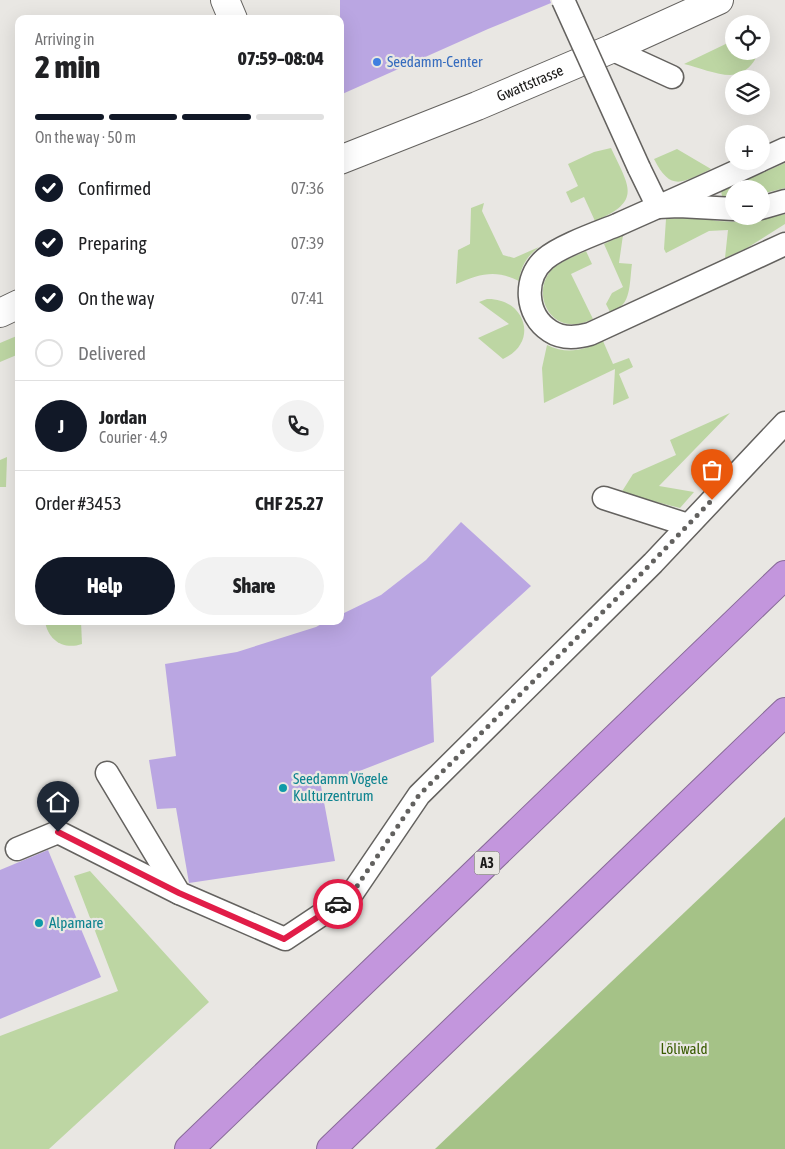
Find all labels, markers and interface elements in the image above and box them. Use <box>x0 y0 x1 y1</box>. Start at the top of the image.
map controls <box>725 15 770 225</box>
button: locate <box>725 15 770 60</box>
text: Arriving in <box>35 30 95 48</box>
text: 07:59–08:04 <box>238 47 324 69</box>
text: 2 min <box>35 48 100 85</box>
place label: Seedamm-Center <box>387 53 483 70</box>
marker: Seedamm-Center <box>371 56 383 68</box>
street label: Gwattstrasse <box>494 61 566 105</box>
button: layers <box>725 70 770 115</box>
button: + <box>725 125 770 170</box>
text: On the way · 50 m <box>35 128 136 146</box>
icon: check <box>35 174 63 202</box>
text: Confirmed <box>78 177 151 199</box>
text: 07:36 <box>291 179 324 197</box>
button: − <box>725 180 770 225</box>
icon: check <box>35 229 63 257</box>
text: Preparing <box>78 232 147 254</box>
text: 07:39 <box>291 234 324 252</box>
icon: check <box>35 284 63 312</box>
text: On the way <box>78 287 155 309</box>
text: 07:41 <box>291 289 324 307</box>
text: Delivered <box>78 342 146 364</box>
button: phone <box>272 400 324 452</box>
text: Jordan <box>99 406 147 428</box>
text: J <box>58 415 64 437</box>
text: Courier · 4.9 <box>99 428 168 446</box>
pin <box>691 449 733 500</box>
icon: bag <box>698 456 726 484</box>
text: Order #3453 <box>35 492 122 514</box>
text: CHF 25.27 <box>255 492 324 514</box>
button: Help <box>35 557 175 615</box>
button: Share <box>185 557 324 615</box>
place label: Seedamm Vögele Kulturzentrum <box>293 770 388 804</box>
pin <box>37 781 79 832</box>
marker: Seedamm Vögele Kulturzentrum <box>277 782 289 794</box>
icon: home <box>44 788 72 816</box>
road number: A3 <box>474 851 500 874</box>
courier <box>313 879 363 929</box>
icon: car <box>324 890 352 918</box>
place label: Alpamare <box>49 914 104 931</box>
marker: Alpamare <box>33 917 45 929</box>
park label: Löliwald <box>661 1040 708 1057</box>

